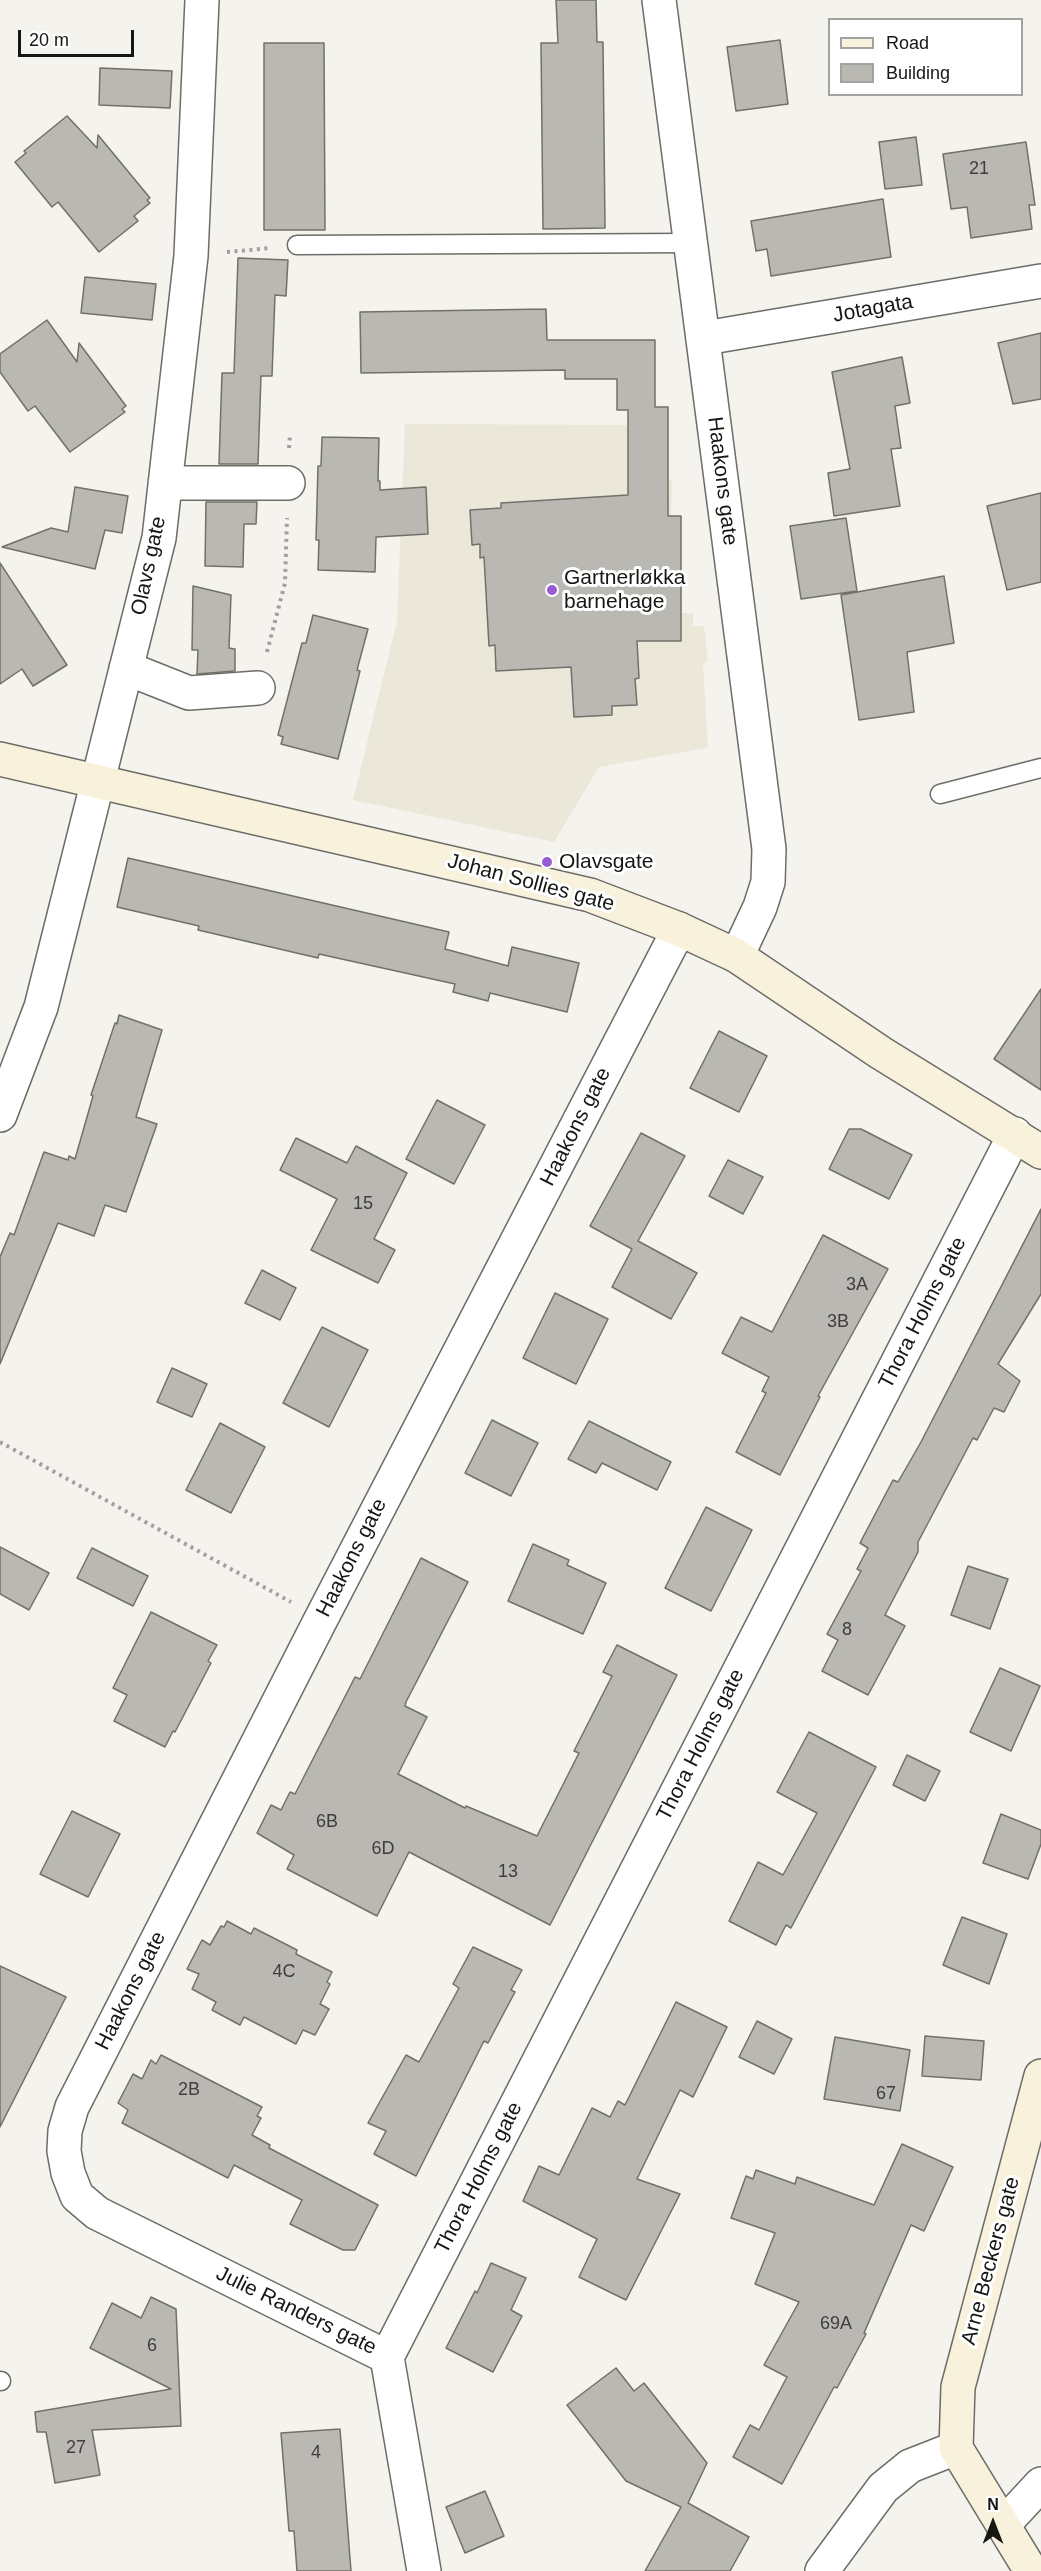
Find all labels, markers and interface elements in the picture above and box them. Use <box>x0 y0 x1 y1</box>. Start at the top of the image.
scale bar <box>21 18 136 56</box>
legend <box>828 18 1023 96</box>
text: 20 m <box>29 30 69 50</box>
text: Road <box>886 33 929 53</box>
text: Building <box>886 63 950 83</box>
house number: 21 <box>969 158 989 180</box>
street label: Jotagata <box>831 290 915 328</box>
street label: Haakons gate <box>702 415 742 547</box>
street label: Olavs gate <box>126 514 172 618</box>
place label: Gartnerløkka barnehage <box>564 565 685 615</box>
marker: Gartnerløkka barnehage <box>545 583 559 597</box>
street label: Johan Sollies gate <box>445 849 617 917</box>
place label: Olavsgate <box>559 849 654 875</box>
marker: Olavsgate <box>540 855 554 869</box>
street label: Haakons gate <box>535 1064 617 1190</box>
house number: 15 <box>353 1193 373 1215</box>
street label: Thora Holms gate <box>874 1233 972 1393</box>
house number: 3A <box>846 1274 868 1296</box>
house number: 3B <box>827 1311 849 1333</box>
street label: Haakons gate <box>311 1495 393 1621</box>
house number: 8 <box>842 1619 852 1641</box>
street label: Thora Holms gate <box>652 1665 750 1825</box>
house number: 6B <box>316 1811 338 1833</box>
house number: 6D <box>371 1838 395 1860</box>
house number: 13 <box>498 1861 518 1883</box>
street label: Haakons gate <box>90 1928 172 2054</box>
house number: 4C <box>272 1961 296 1983</box>
house number: 2B <box>178 2079 200 2101</box>
house number: 67 <box>876 2083 896 2105</box>
street label: Thora Holms gate <box>430 2098 528 2258</box>
street label: Arne Beckers gate <box>956 2174 1026 2348</box>
street label: Julie Randers gate <box>212 2261 380 2361</box>
house number: 69A <box>820 2313 852 2335</box>
house number: 6 <box>147 2335 157 2357</box>
house number: 27 <box>66 2437 86 2459</box>
house number: 4 <box>311 2442 321 2464</box>
north arrow <box>963 2493 1023 2553</box>
text: N <box>987 2496 999 2513</box>

